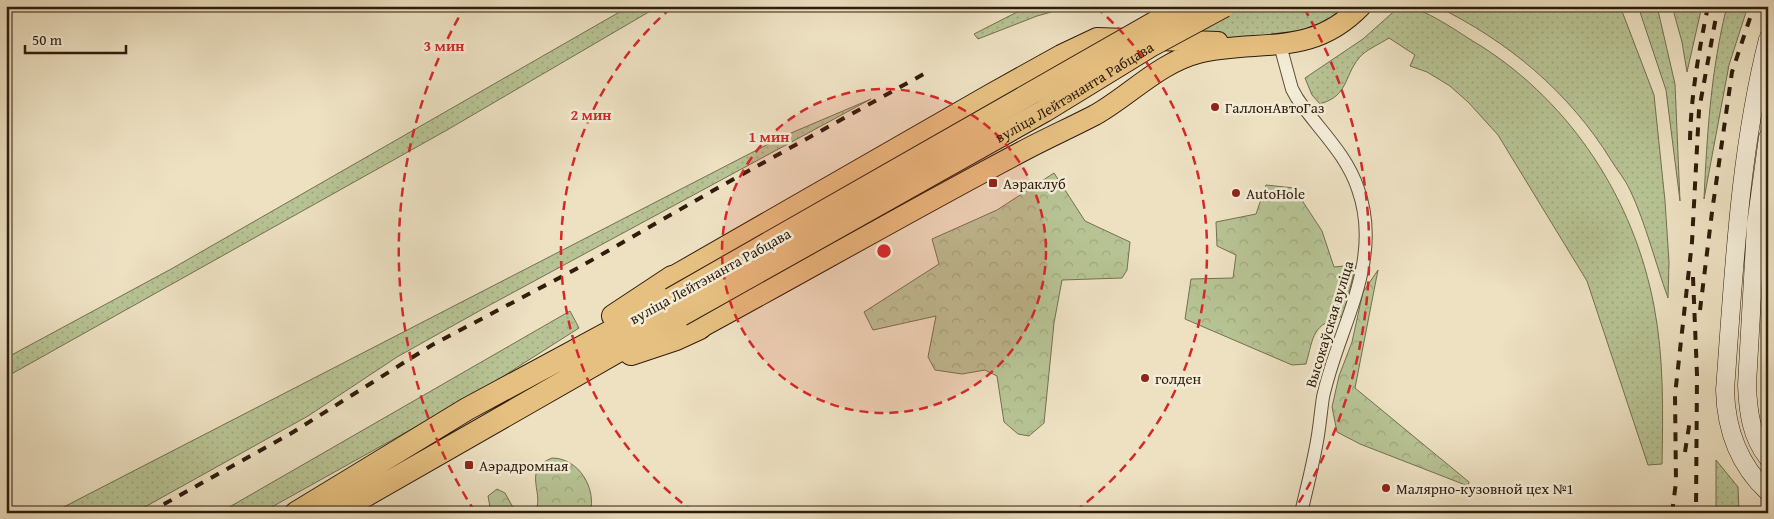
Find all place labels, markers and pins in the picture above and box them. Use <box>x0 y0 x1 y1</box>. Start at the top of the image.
place label: ГаллонАвтоГаз <box>1225 97 1325 118</box>
marker: ГаллонАвтоГаз <box>1209 101 1221 113</box>
place label: Аэраклуб <box>1003 173 1066 194</box>
marker: Аэраклуб <box>987 177 999 189</box>
place label: AutoHole <box>1246 183 1305 204</box>
marker: AutoHole <box>1230 187 1242 199</box>
centre of rings <box>875 242 893 260</box>
place label: голден <box>1155 368 1201 389</box>
marker: голден <box>1139 372 1151 384</box>
place label: Аэрадромная <box>479 455 569 476</box>
marker: Аэрадромная <box>463 459 475 471</box>
place label: Малярно-кузовной цех №1 <box>1396 478 1574 499</box>
marker: Малярно-кузовной цех №1 <box>1380 482 1392 494</box>

